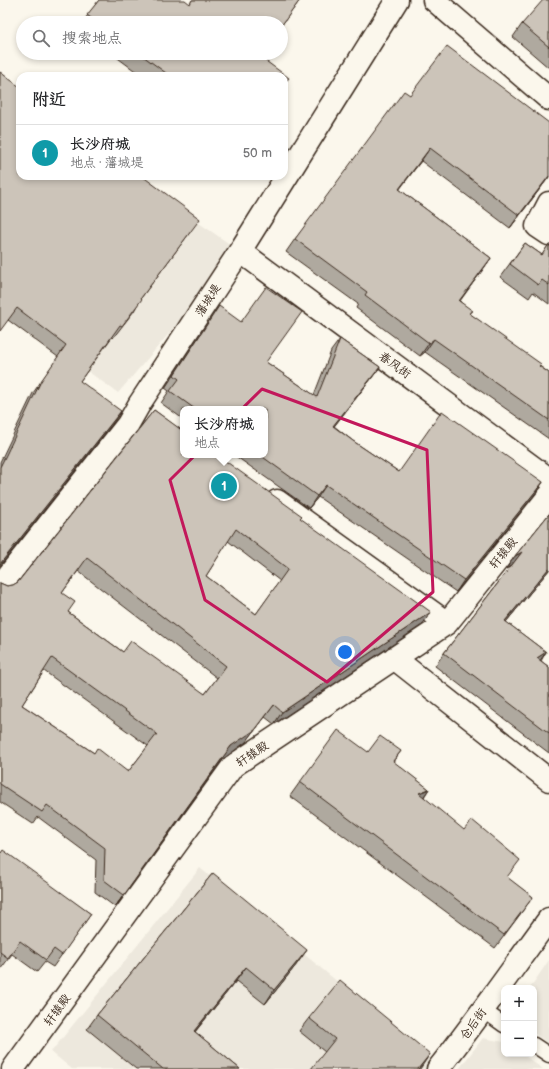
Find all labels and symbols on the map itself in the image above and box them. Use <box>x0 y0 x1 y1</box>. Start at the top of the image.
street label: 藩城堤 <box>192 281 225 319</box>
street label: 春风街 <box>376 349 414 382</box>
pin: 1 <box>211 471 237 501</box>
street label: 轩辕殿 <box>486 535 521 572</box>
your location <box>335 642 355 662</box>
street label: 轩辕殿 <box>233 738 271 771</box>
street label: 轩辕殿 <box>41 991 74 1029</box>
street label: 仓后街 <box>457 1005 490 1043</box>

